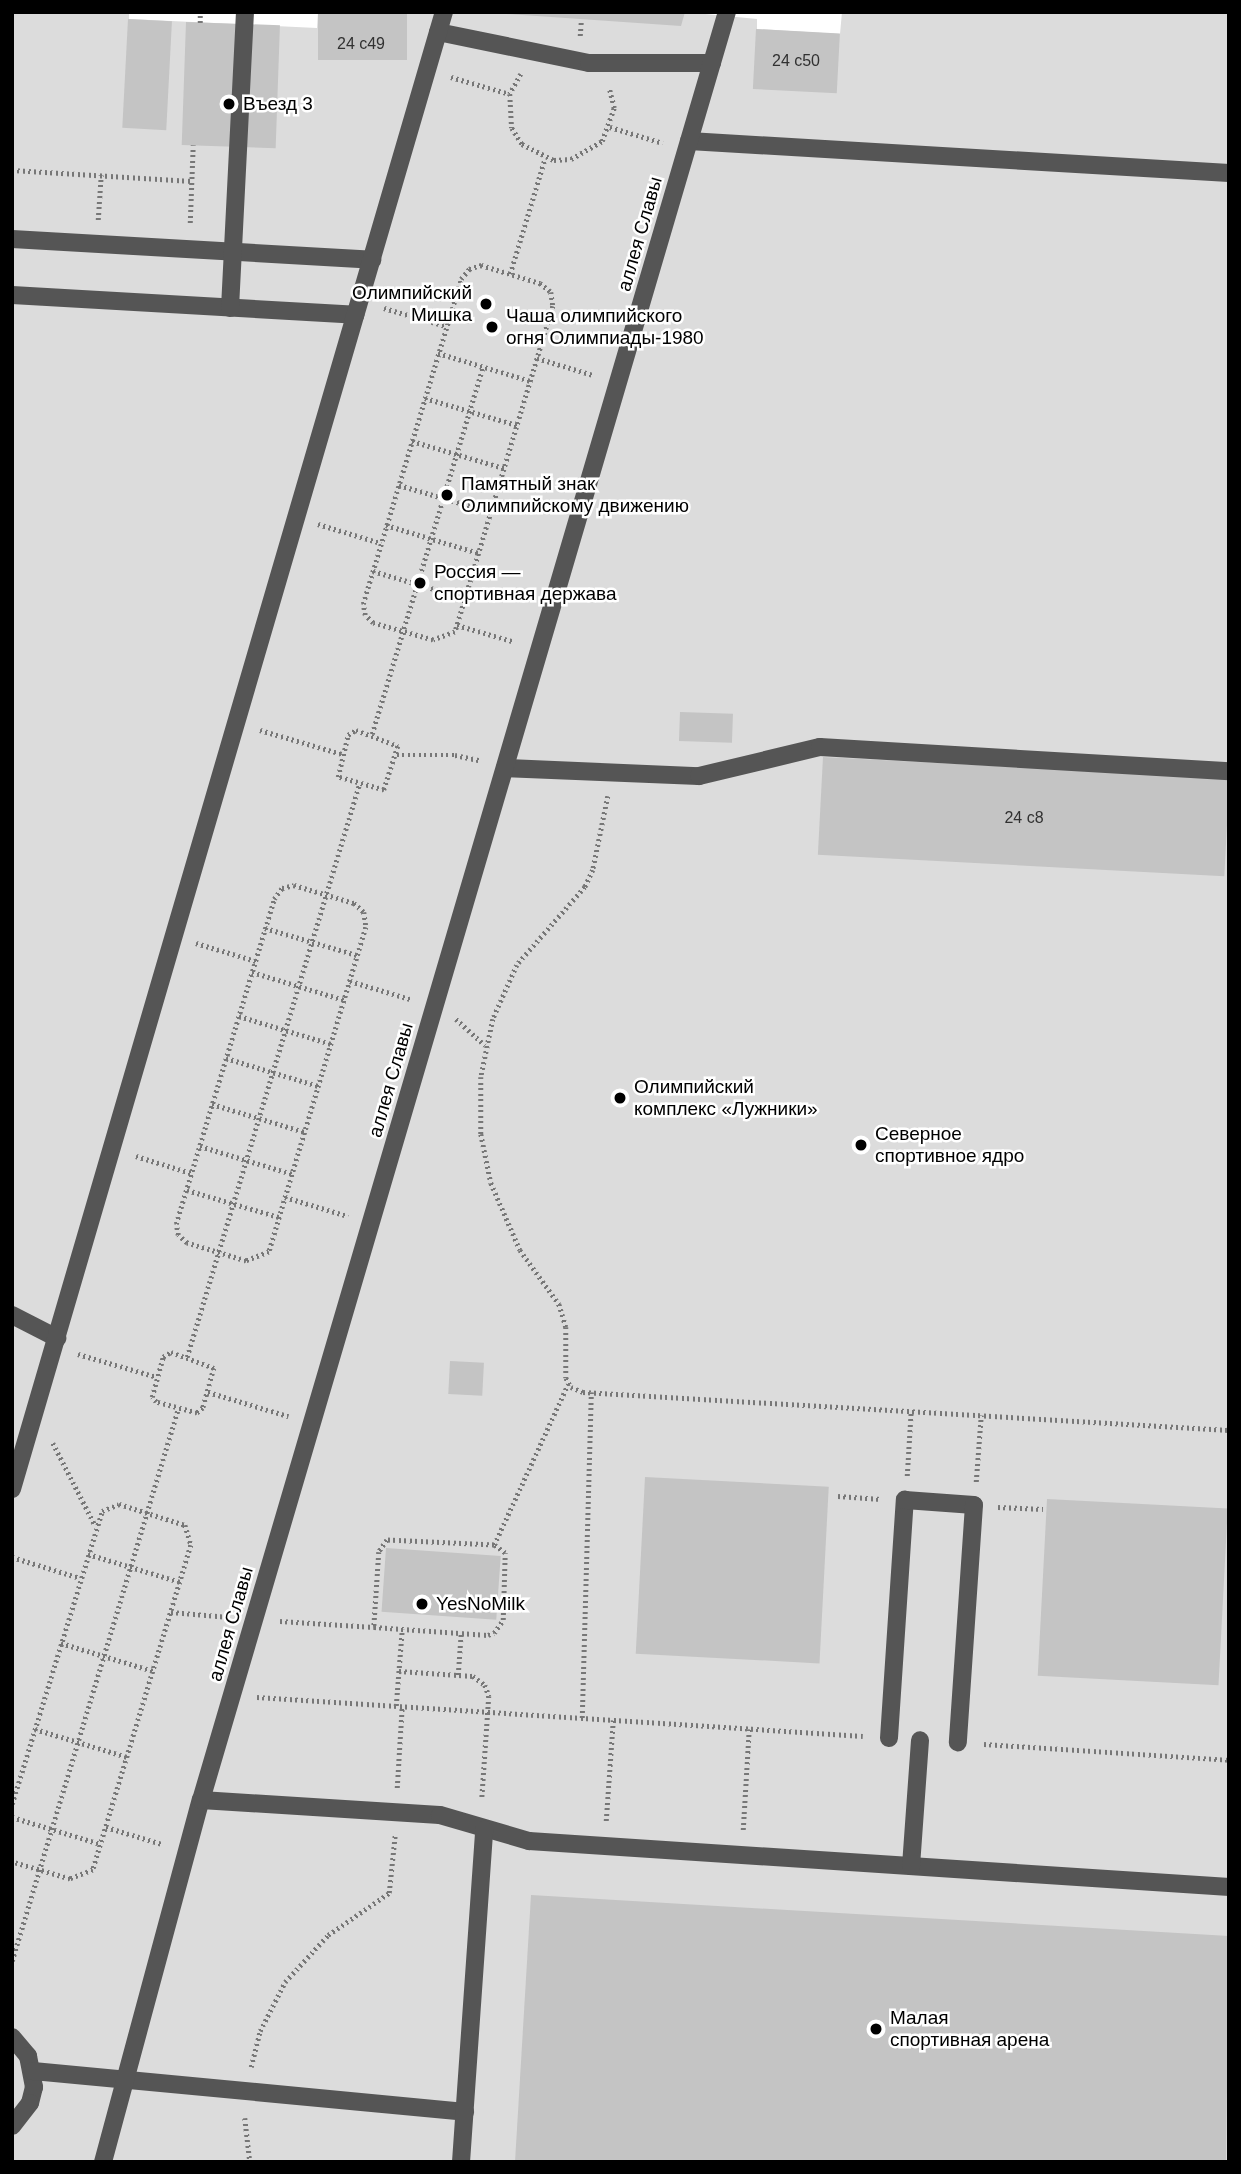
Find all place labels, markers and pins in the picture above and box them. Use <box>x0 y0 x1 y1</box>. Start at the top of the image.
place label: Въезд 3 <box>243 93 313 115</box>
marker: Въезд 3 <box>221 96 237 112</box>
place label: Олимпийский Мишка <box>352 282 472 326</box>
marker: Олимпийский Мишка <box>478 296 494 312</box>
place label: Чаша олимпийского огня Олимпиады-1980 <box>506 305 704 349</box>
marker: Чаша олимпийского огня Олимпиады-1980 <box>484 319 500 335</box>
place label: Памятный знак Олимпийскому движению <box>461 473 689 517</box>
marker: Памятный знак Олимпийскому движению <box>439 487 455 503</box>
place label: Россия — спортивная держава <box>434 561 616 605</box>
marker: Россия — спортивная держава <box>412 575 428 591</box>
place label: Олимпийский комплекс «Лужники» <box>634 1076 818 1120</box>
marker: Олимпийский комплекс «Лужники» <box>612 1090 628 1106</box>
place label: Северное спортивное ядро <box>875 1123 1024 1167</box>
marker: Северное спортивное ядро <box>853 1137 869 1153</box>
place label: YesNoMilk <box>436 1593 525 1615</box>
marker: YesNoMilk <box>414 1596 430 1612</box>
place label: Малая спортивная арена <box>890 2007 1049 2051</box>
marker: Малая спортивная арена <box>868 2021 884 2037</box>

